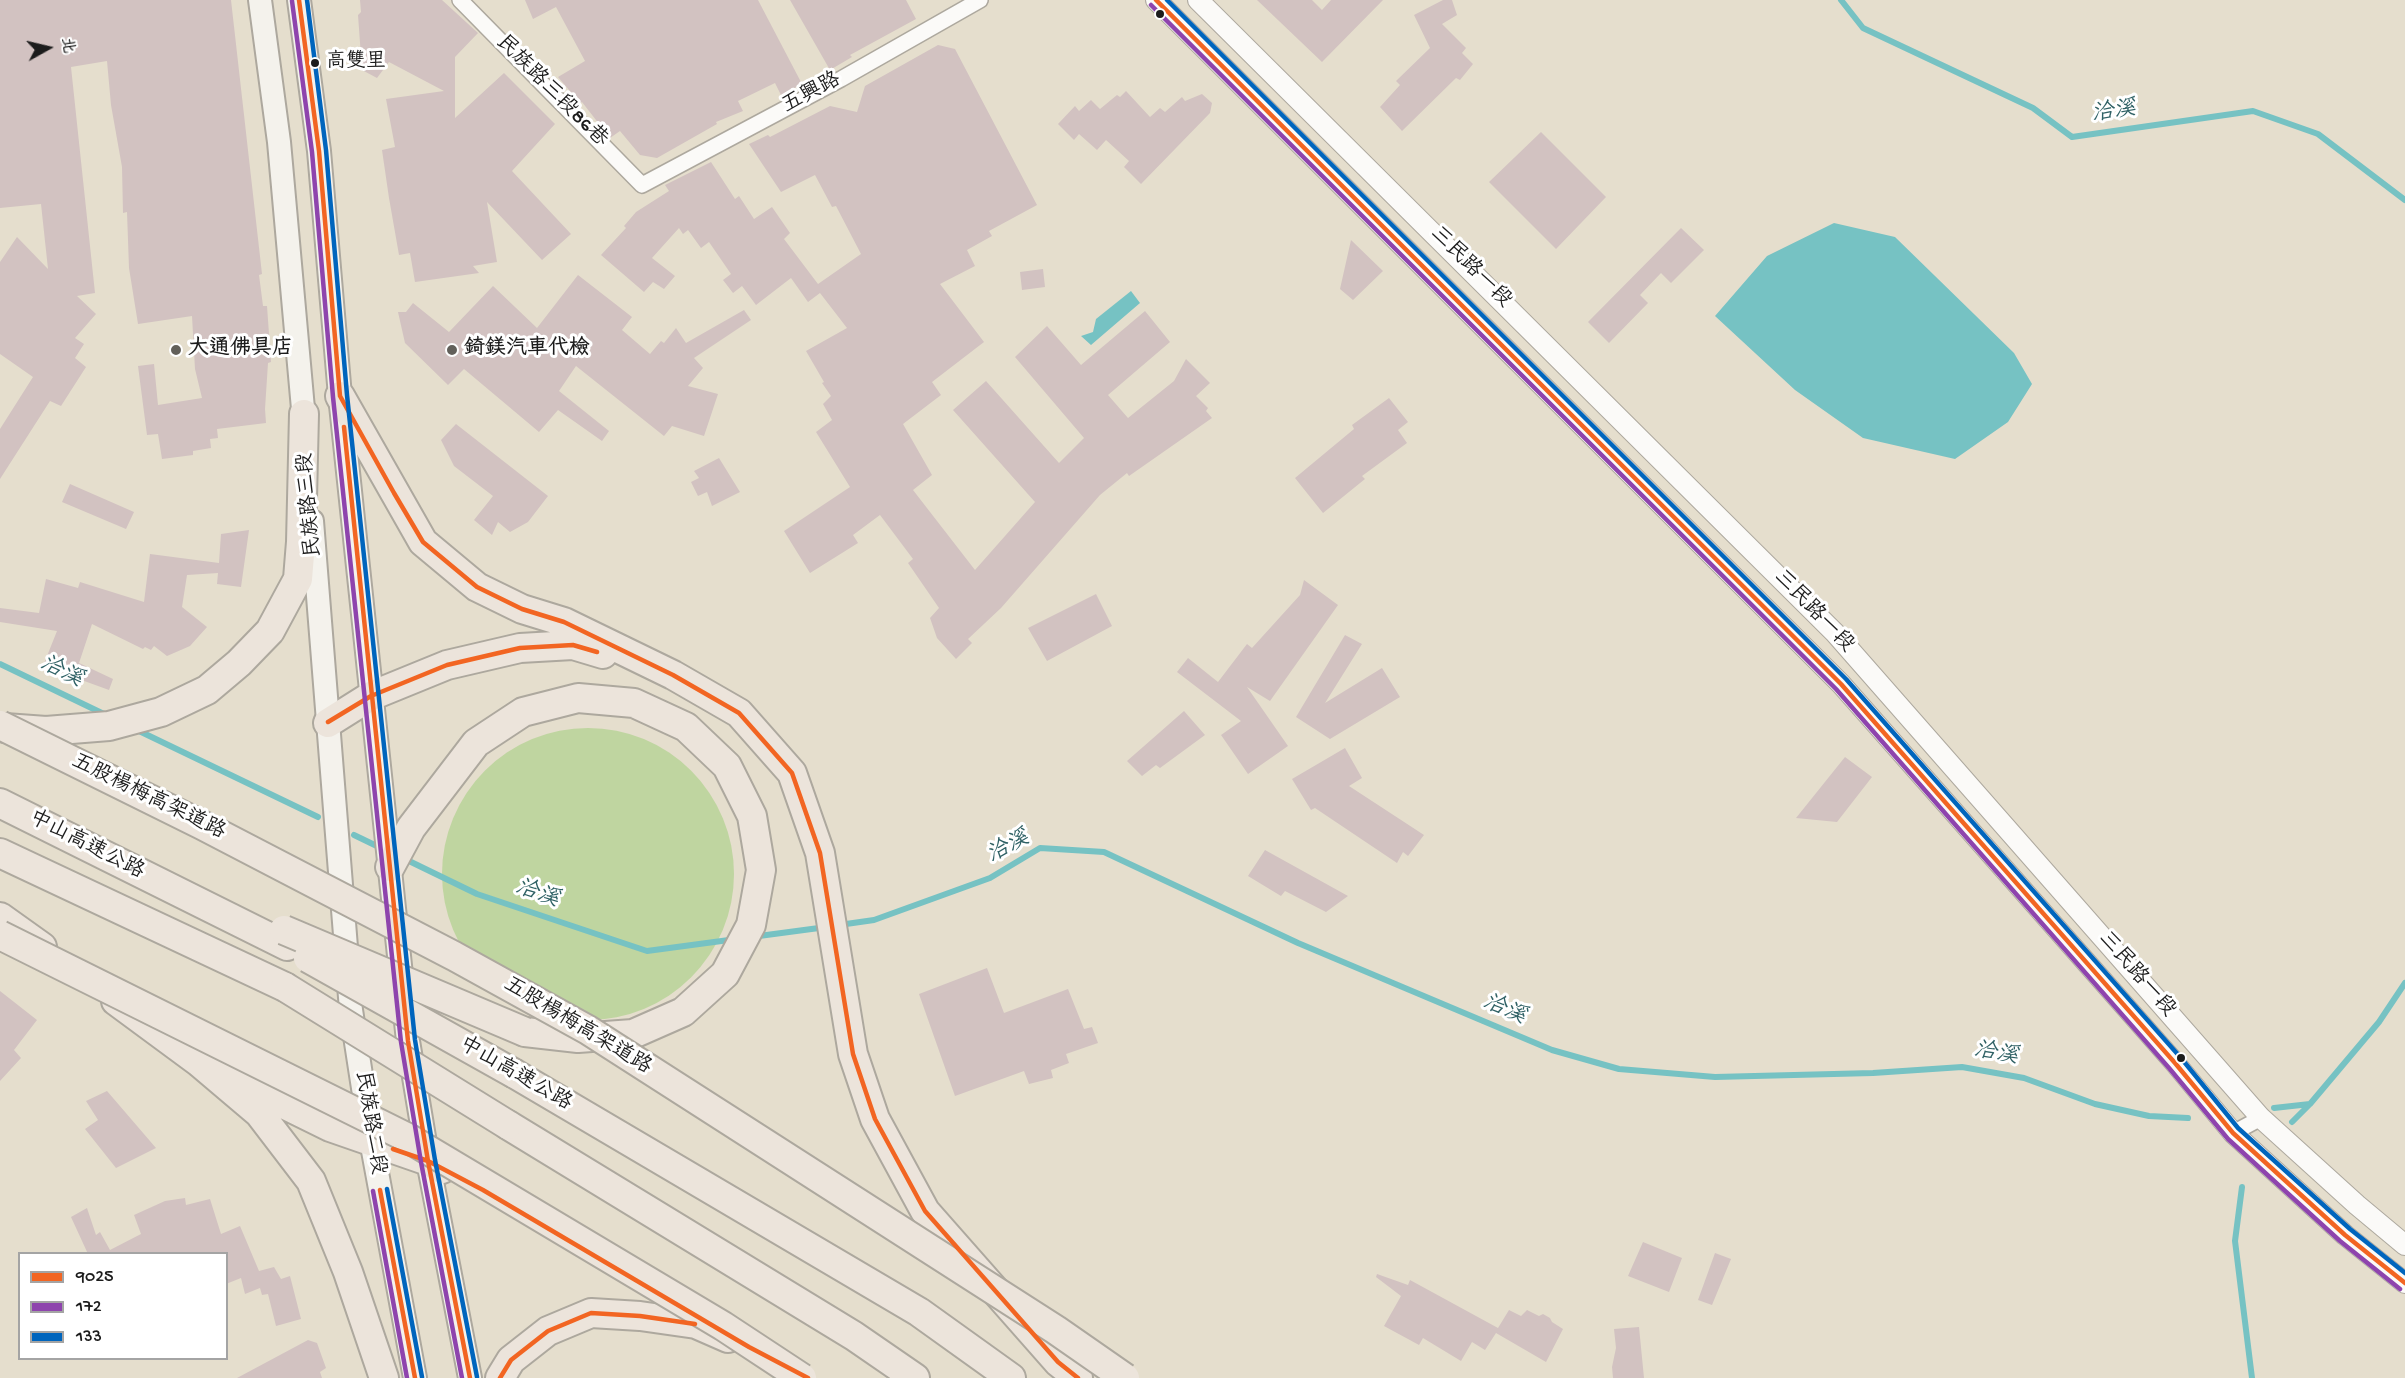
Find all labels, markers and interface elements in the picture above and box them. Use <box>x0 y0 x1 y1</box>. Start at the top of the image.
unlabelled marker <box>1154 8 1166 20</box>
north arrow <box>18 18 78 78</box>
street label: 民族路三段86巷 <box>490 31 612 153</box>
text: 北 <box>56 36 77 55</box>
place label: 高雙里 <box>326 51 386 75</box>
marker: 高雙里 <box>309 57 321 69</box>
street label: 五興路 <box>778 68 846 120</box>
water label: 洽溪 <box>2090 97 2138 129</box>
street label: 三民路一段 <box>1424 222 1516 314</box>
place label: 大通佛具店 <box>188 337 293 363</box>
place label: 錡鎂汽車代檢 <box>464 337 590 363</box>
marker: 大通佛具店 <box>169 343 183 357</box>
marker: 錡鎂汽車代檢 <box>445 343 459 357</box>
street label: 民族路三段 <box>294 452 328 558</box>
street label: 三民路一段 <box>1767 565 1859 659</box>
water label: 洽溪 <box>35 651 87 695</box>
street label: 五股楊梅高架道路 <box>67 750 229 846</box>
street label: 中山高速公路 <box>24 806 148 886</box>
water label: 洽溪 <box>983 826 1035 870</box>
water label: 洽溪 <box>512 875 562 915</box>
street label: 三民路一段 <box>2092 927 2180 1023</box>
street label: 五股楊梅高架道路 <box>499 973 655 1081</box>
water label: 洽溪 <box>1479 990 1529 1032</box>
street label: 中山高速公路 <box>454 1033 576 1117</box>
water label: 洽溪 <box>1972 1038 2020 1072</box>
unlabelled marker <box>2175 1052 2187 1064</box>
street label: 民族路二段 <box>348 1069 390 1177</box>
legend <box>18 1252 228 1360</box>
text: 9025 <box>76 1267 114 1288</box>
text: 172 <box>76 1297 101 1318</box>
text: 133 <box>76 1327 102 1348</box>

